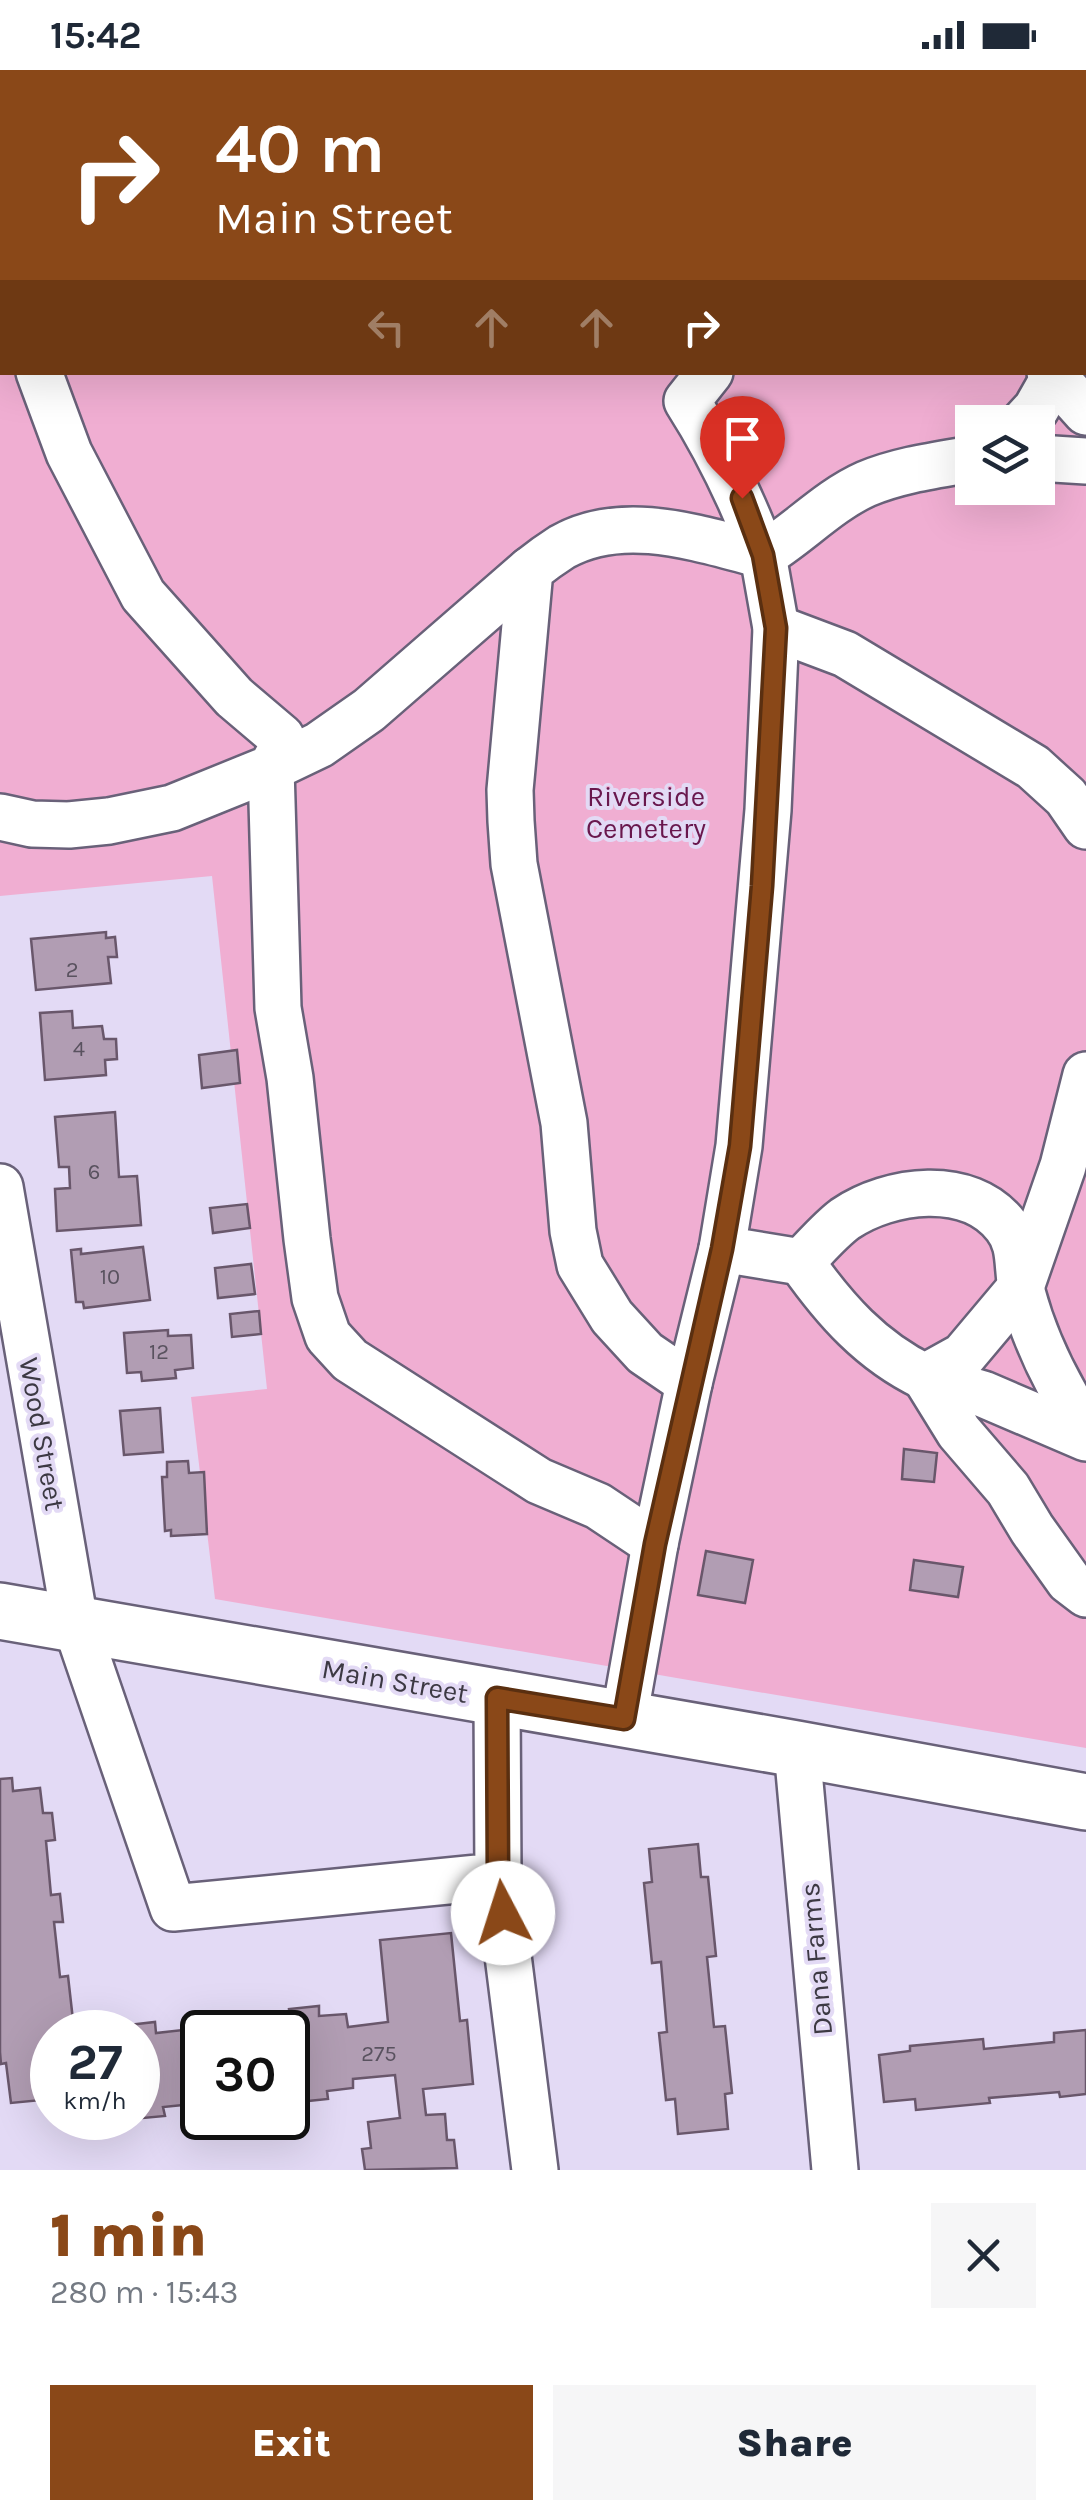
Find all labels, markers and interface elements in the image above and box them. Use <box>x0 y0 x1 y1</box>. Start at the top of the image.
text: 15:42 <box>50 13 142 58</box>
text: 40 m <box>215 108 385 190</box>
icon: right <box>50 110 180 240</box>
text: Main Street <box>215 192 453 244</box>
icon: left <box>359 300 414 355</box>
icon: ahead <box>464 300 519 355</box>
icon: ahead <box>569 300 624 355</box>
icon: right <box>674 300 729 355</box>
pin <box>700 396 785 499</box>
map controls <box>955 405 1055 505</box>
button: layers <box>955 405 1055 505</box>
icon: arrive <box>715 411 770 466</box>
park label: Riverside Cemetery <box>586 780 706 845</box>
house number: 2 <box>66 957 78 983</box>
house number: 4 <box>73 1036 85 1062</box>
house number: 6 <box>88 1159 100 1185</box>
house number: 10 <box>100 1264 120 1290</box>
house number: 12 <box>149 1339 169 1365</box>
street label: Wood Street <box>12 1355 72 1513</box>
street label: Main Street <box>319 1652 471 1710</box>
position arrow <box>451 1861 555 1965</box>
street label: Dana Farms <box>793 1881 839 2037</box>
speed limit sign: 30 <box>180 2010 310 2140</box>
text: 27 <box>67 2033 123 2092</box>
house number: 275 <box>361 2041 397 2067</box>
text: km/h <box>63 2086 127 2115</box>
text: 1 min <box>50 2201 207 2271</box>
button: close <box>931 2203 1036 2308</box>
text: 280 m · 15:43 <box>50 2274 238 2311</box>
button: Exit <box>50 2385 533 2500</box>
button: Share <box>553 2385 1036 2500</box>

